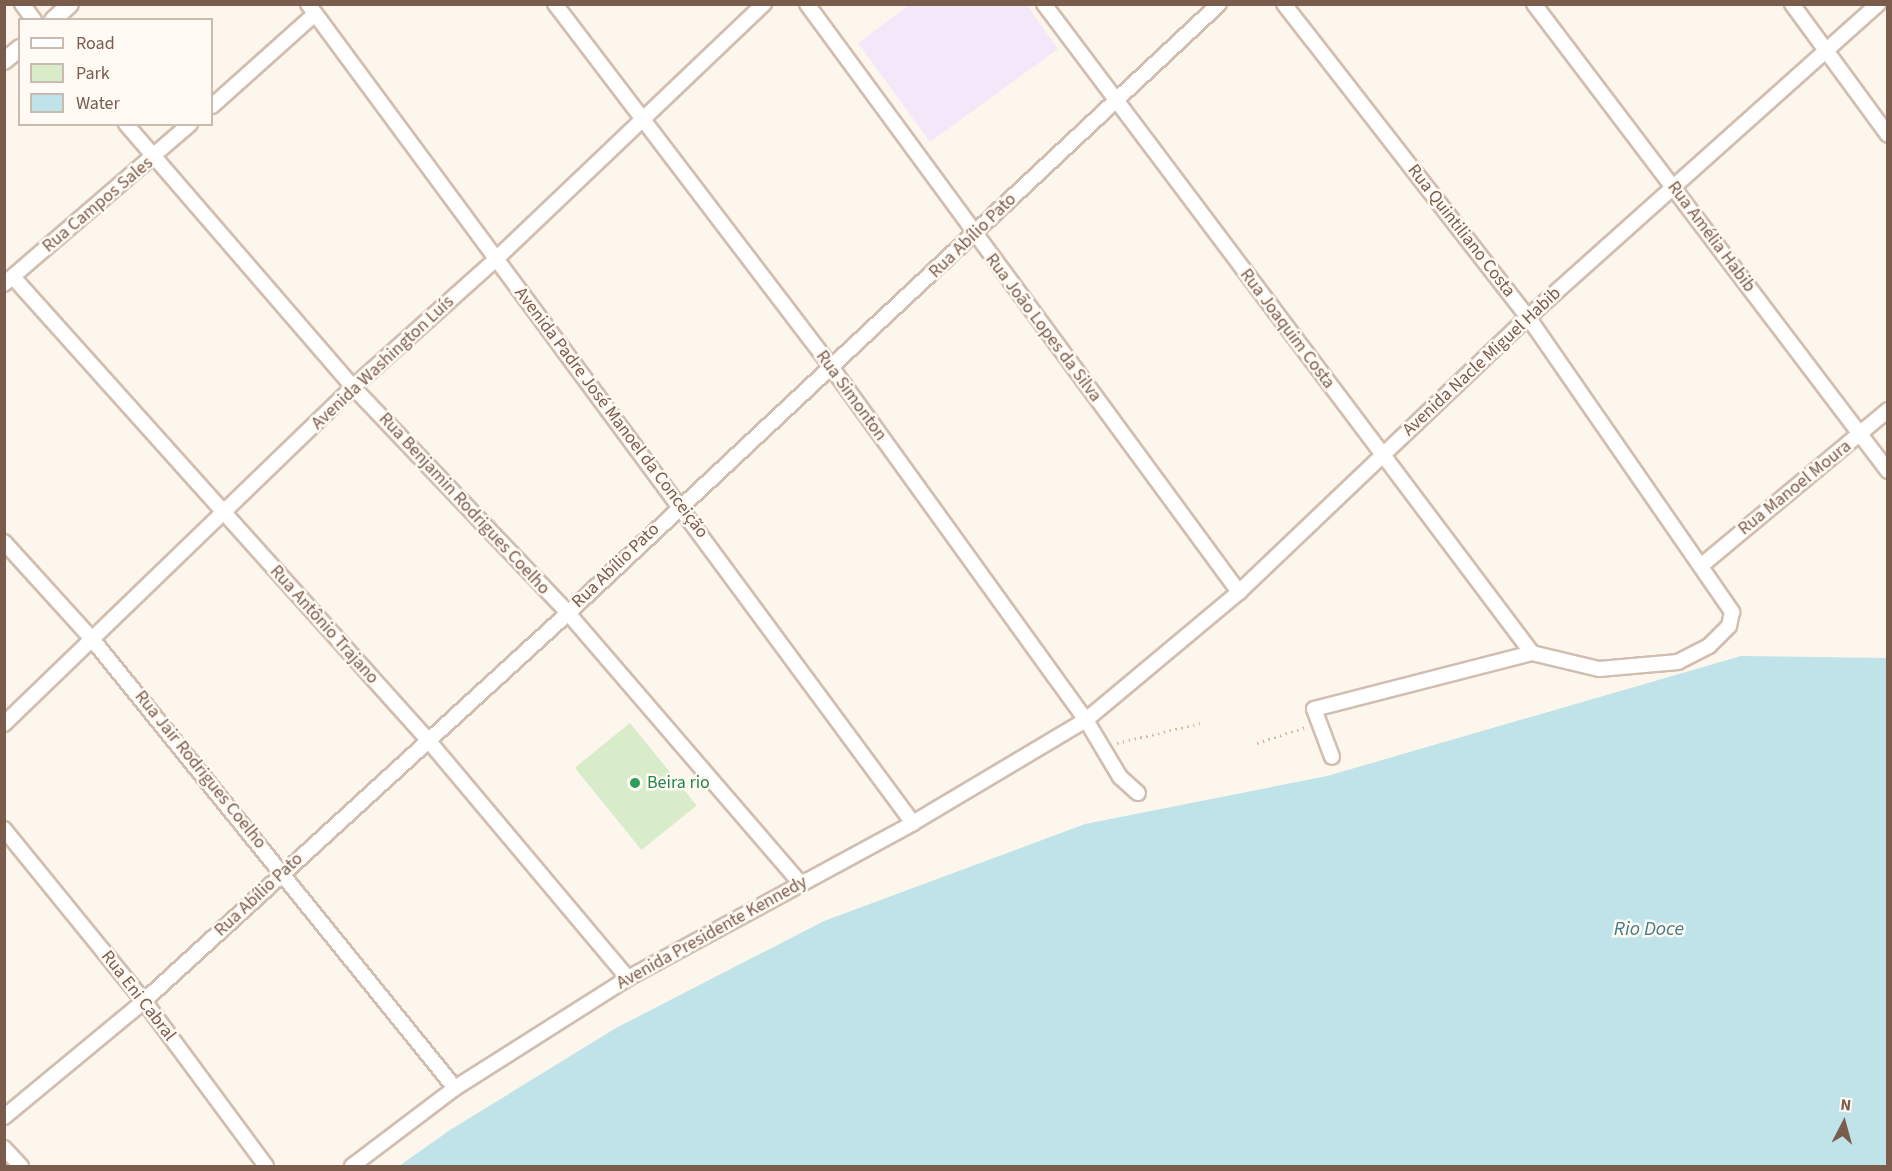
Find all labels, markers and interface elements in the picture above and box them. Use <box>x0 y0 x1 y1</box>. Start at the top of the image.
legend <box>18 18 213 126</box>
text: Road <box>76 31 115 56</box>
text: Park <box>76 61 110 86</box>
text: Water <box>76 91 120 116</box>
street label: Rua Campos Sales <box>38 153 158 257</box>
street label: Rua Quintiliano Costa <box>1402 160 1520 302</box>
street label: Rua Amélia Habib <box>1662 177 1760 297</box>
street label: Rua Abílio Pato <box>925 189 1021 283</box>
street label: Rua João Lopes da Silva <box>980 250 1106 406</box>
street label: Rua Joaquim Costa <box>1235 265 1339 393</box>
street label: Avenida Padre José Manoel da Conceição <box>509 283 713 543</box>
street label: Avenida Nacle Miguel Habib <box>1398 283 1566 441</box>
street label: Avenida Washington Luís <box>307 291 459 435</box>
street label: Rua Simonton <box>811 346 891 446</box>
street label: Rua Benjamin Rodrigues Coelho <box>374 409 554 599</box>
street label: Rua Manoel Moura <box>1734 436 1856 540</box>
street label: Rua Abílio Pato <box>568 519 664 613</box>
street label: Rua Antônio Trajano <box>265 561 383 689</box>
street label: Rua Jair Rodrigues Coelho <box>130 687 270 853</box>
place label: Beira rio <box>647 772 710 794</box>
marker: Beira rio <box>628 776 642 790</box>
street label: Rua Abílio Pato <box>210 849 308 941</box>
street label: Avenida Presidente Kennedy <box>613 872 811 994</box>
water label: Rio Doce <box>1614 917 1684 941</box>
street label: Rua Eni Cabral <box>96 946 180 1046</box>
north arrow <box>1814 1093 1874 1153</box>
text: N <box>1839 1094 1852 1117</box>

